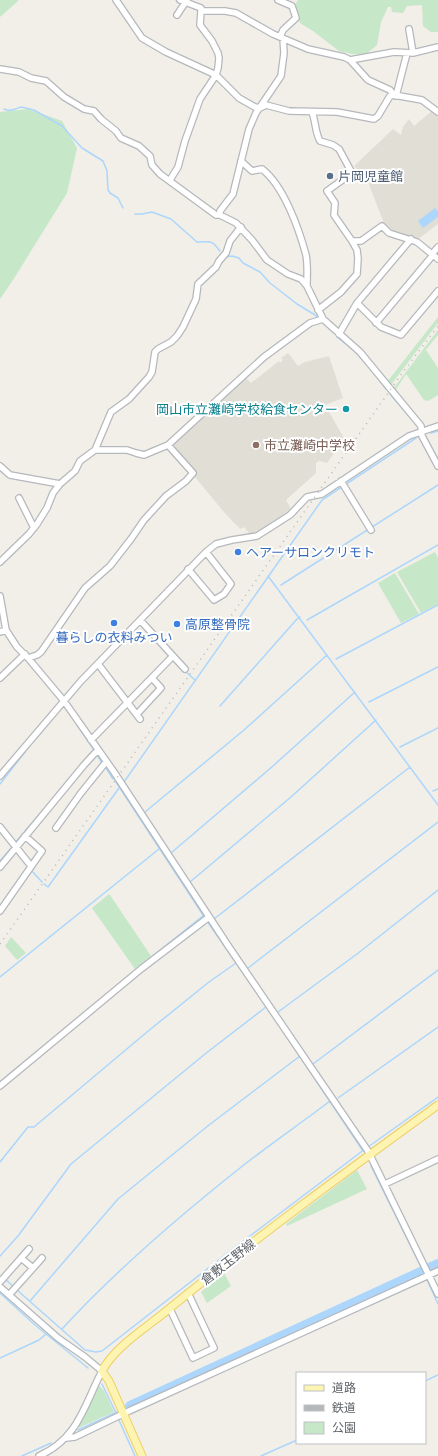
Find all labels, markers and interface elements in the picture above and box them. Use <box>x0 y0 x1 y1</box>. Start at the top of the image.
place label: 片岡児童館 <box>338 169 403 184</box>
marker: 片岡児童館 <box>325 171 335 181</box>
place label: 岡山市立灘崎学校給食センター <box>156 402 338 417</box>
marker: 岡山市立灘崎学校給食センター <box>341 404 351 414</box>
place label: 市立灘崎中学校 <box>264 438 355 453</box>
marker: 市立灘崎中学校 <box>251 440 261 450</box>
place label: ヘアーサロンクリモト <box>246 545 375 560</box>
marker: ヘアーサロンクリモト <box>233 547 243 557</box>
place label: 高原整骨院 <box>185 617 250 632</box>
marker: 暮らしの衣料みつい <box>109 618 119 628</box>
marker: 高原整骨院 <box>172 619 182 629</box>
place label: 暮らしの衣料みつい <box>55 630 173 645</box>
street label: 倉敷玉野線 <box>198 1236 258 1288</box>
legend <box>296 1372 426 1444</box>
text: 道路 <box>332 1381 356 1395</box>
text: 鉄道 <box>332 1401 356 1415</box>
text: 公園 <box>332 1421 356 1435</box>

